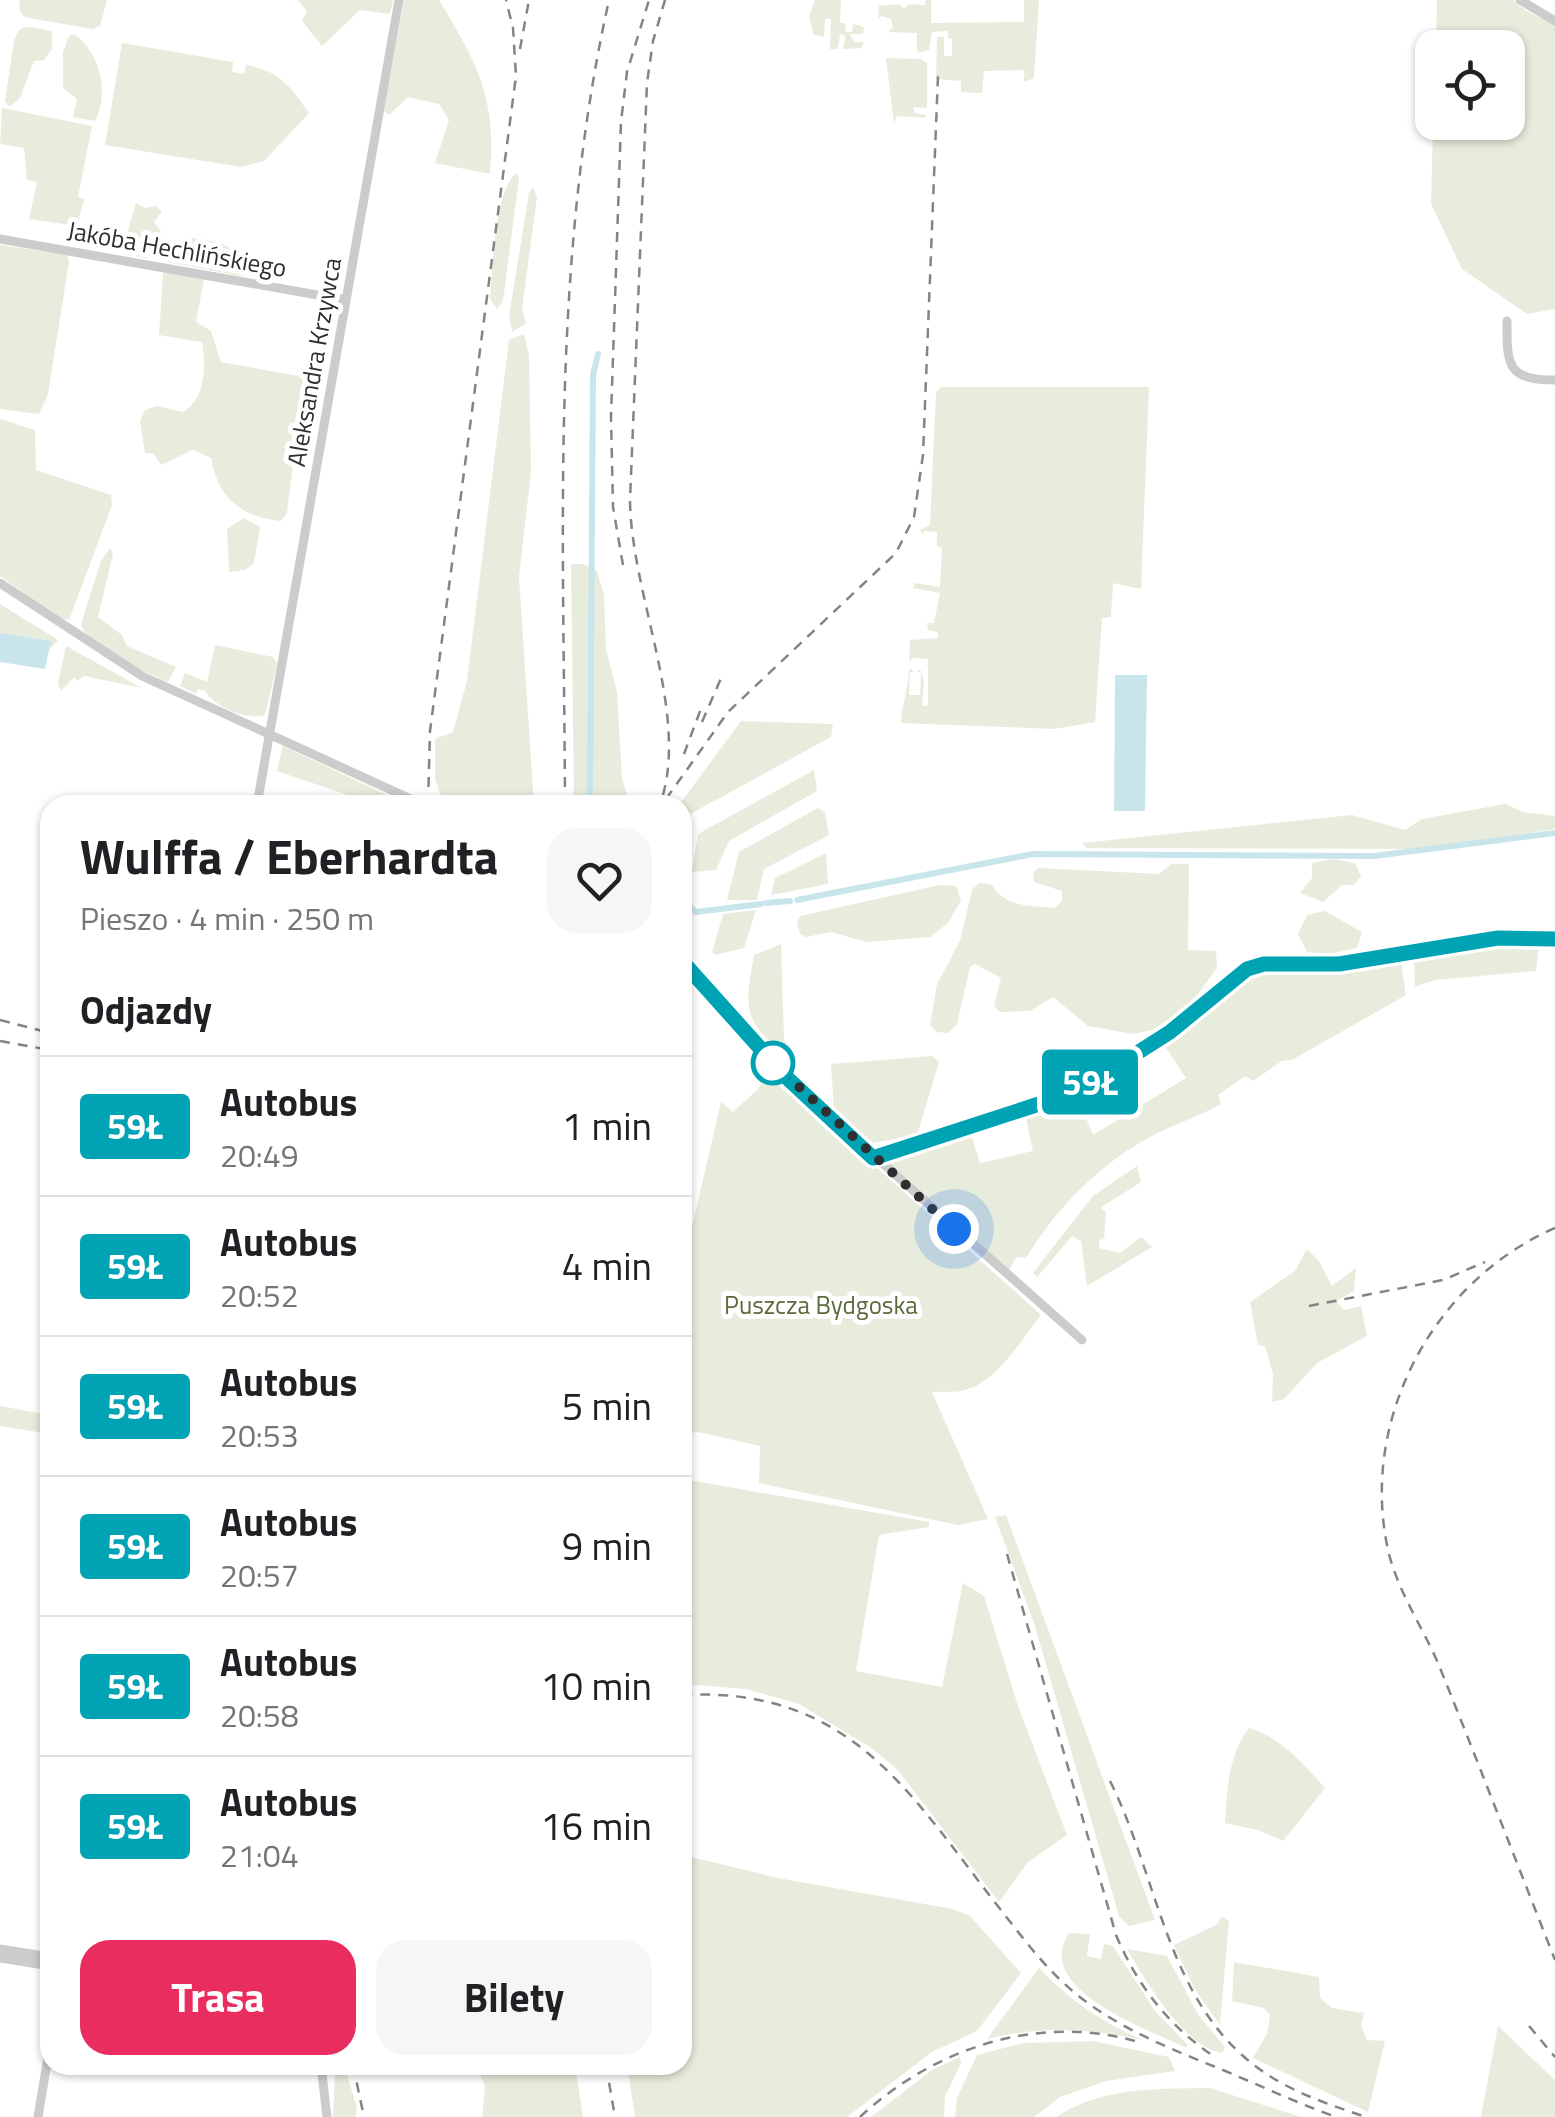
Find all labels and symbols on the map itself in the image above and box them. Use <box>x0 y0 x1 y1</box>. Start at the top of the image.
street label: Jakóba Hechlińskiego <box>64 211 290 287</box>
street label: Aleksandra Krzywca <box>277 254 351 469</box>
unlabelled marker <box>752 1042 794 1084</box>
line badge: 59Ł <box>1032 1050 1148 1114</box>
your location <box>929 1204 979 1254</box>
park label: Puszcza Bydgoska <box>724 1286 918 1324</box>

